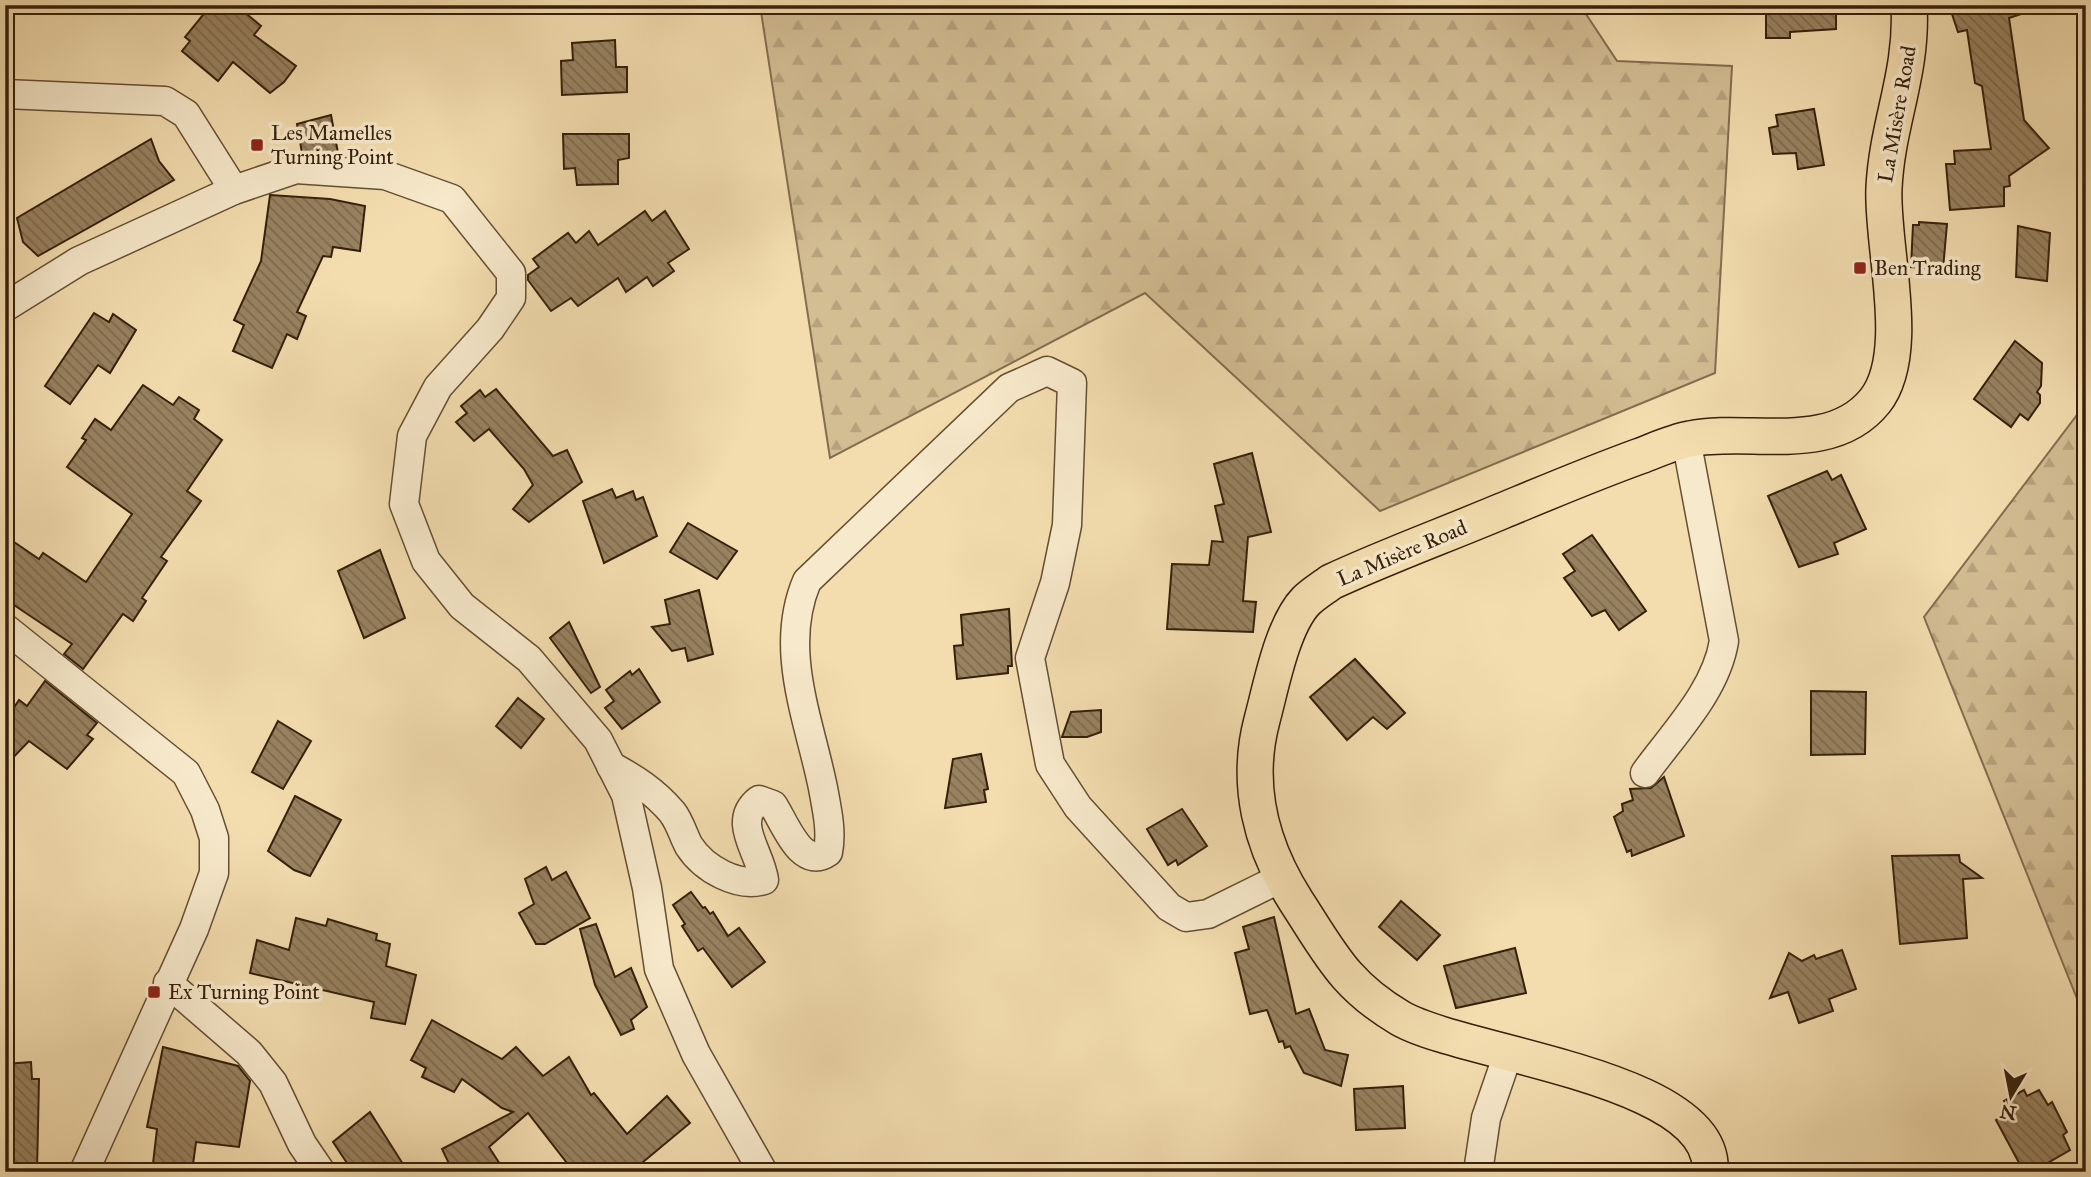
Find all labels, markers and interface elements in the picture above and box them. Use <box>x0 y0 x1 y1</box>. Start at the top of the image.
street label: La Misère Road <box>1872 43 1922 184</box>
place label: Les Mamelles Turning Point <box>271 120 394 170</box>
marker: Les Mamelles Turning Point <box>249 137 265 153</box>
place label: Ben Trading <box>1874 255 1981 281</box>
marker: Ben Trading <box>1852 260 1868 276</box>
street label: La Misère Road <box>1333 514 1471 592</box>
place label: Ex Turning Point <box>168 979 320 1005</box>
marker: Ex Turning Point <box>146 984 162 1000</box>
north arrow <box>1976 1062 2046 1132</box>
text: N <box>1998 1100 2018 1125</box>

